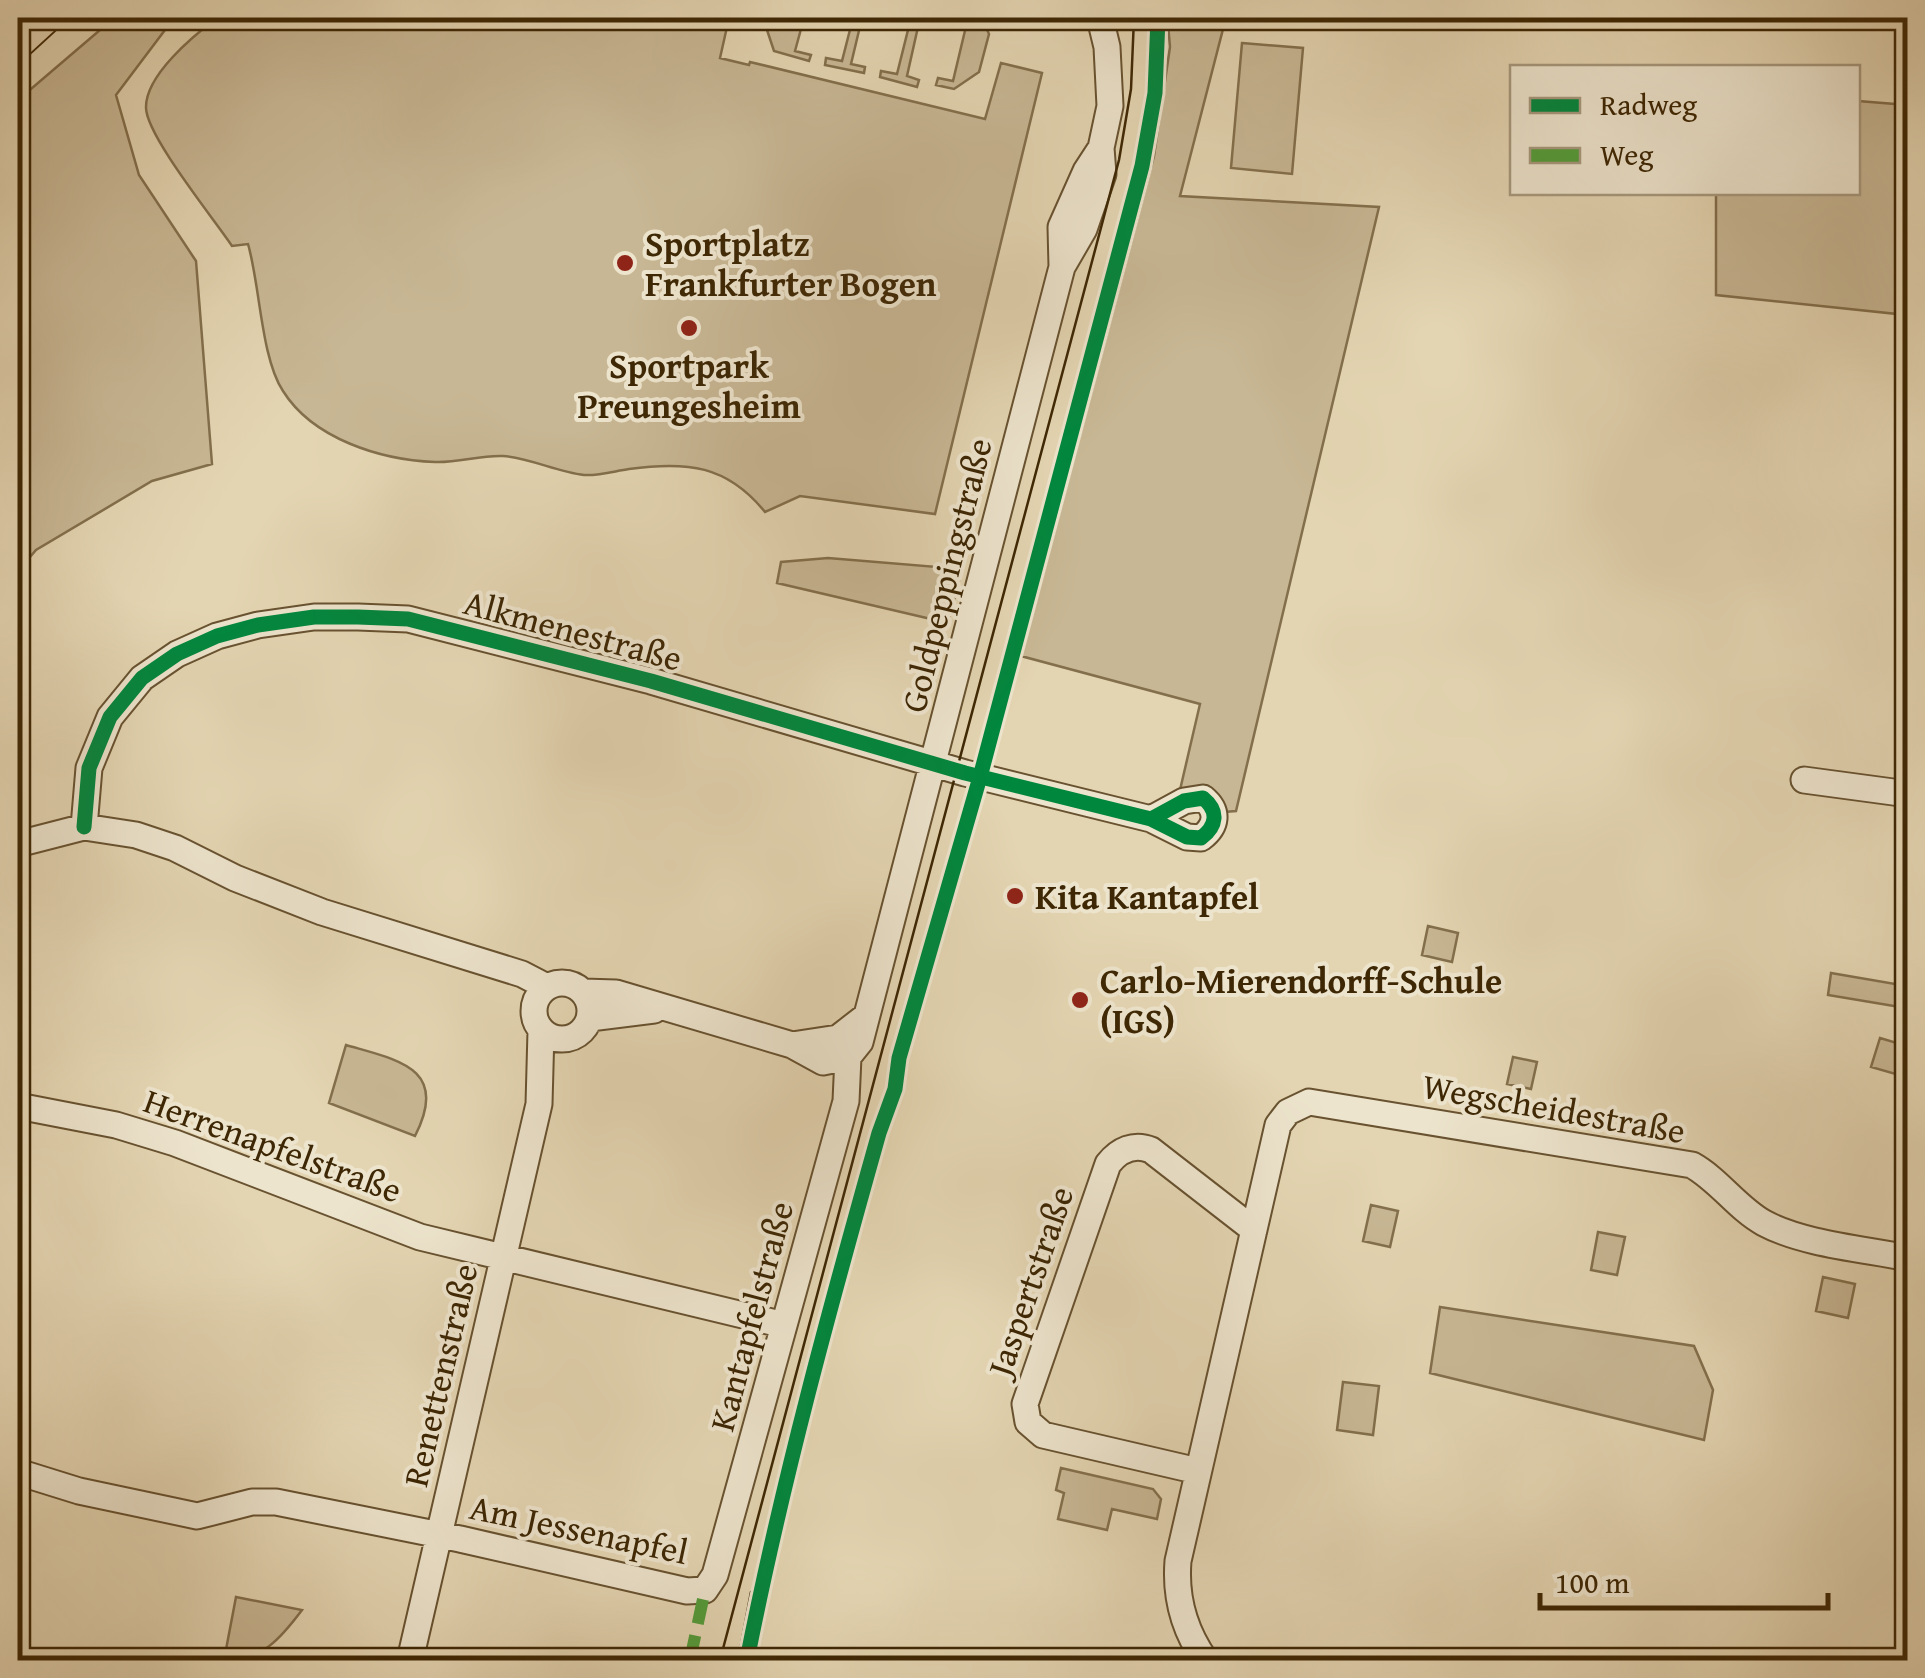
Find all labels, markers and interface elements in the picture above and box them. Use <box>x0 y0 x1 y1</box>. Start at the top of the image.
legend <box>1510 65 1860 195</box>
text: Radweg <box>1600 82 1697 126</box>
text: Weg <box>1600 132 1653 176</box>
place label: Sportplatz Frankfurter Bogen <box>645 218 937 309</box>
marker: Sportplatz Frankfurter Bogen <box>614 252 636 274</box>
marker: Sportpark Preungesheim <box>678 317 700 339</box>
place label: Sportpark Preungesheim <box>577 340 801 431</box>
street label: Goldpeppingstraße <box>887 433 1005 717</box>
street label: Alkmenestraße <box>458 576 688 684</box>
place label: Kita Kantapfel <box>1035 871 1259 922</box>
marker: Kita Kantapfel <box>1004 885 1026 907</box>
place label: Carlo-Mierendorff-Schule (IGS) <box>1100 955 1502 1046</box>
marker: Carlo-Mierendorff-Schule (IGS) <box>1069 989 1091 1011</box>
street label: Wegscheidestraße <box>1419 1060 1689 1156</box>
street label: Herrenapfelstraße <box>137 1075 409 1215</box>
street label: Jaspertstraße <box>972 1179 1086 1386</box>
street label: Kantapfelstraße <box>696 1195 806 1437</box>
street label: Renettenstraße <box>390 1259 490 1491</box>
street label: Am Jessenapfel <box>465 1481 693 1577</box>
scale bar <box>1540 1548 1828 1610</box>
text: 100 m <box>1555 1560 1630 1604</box>

